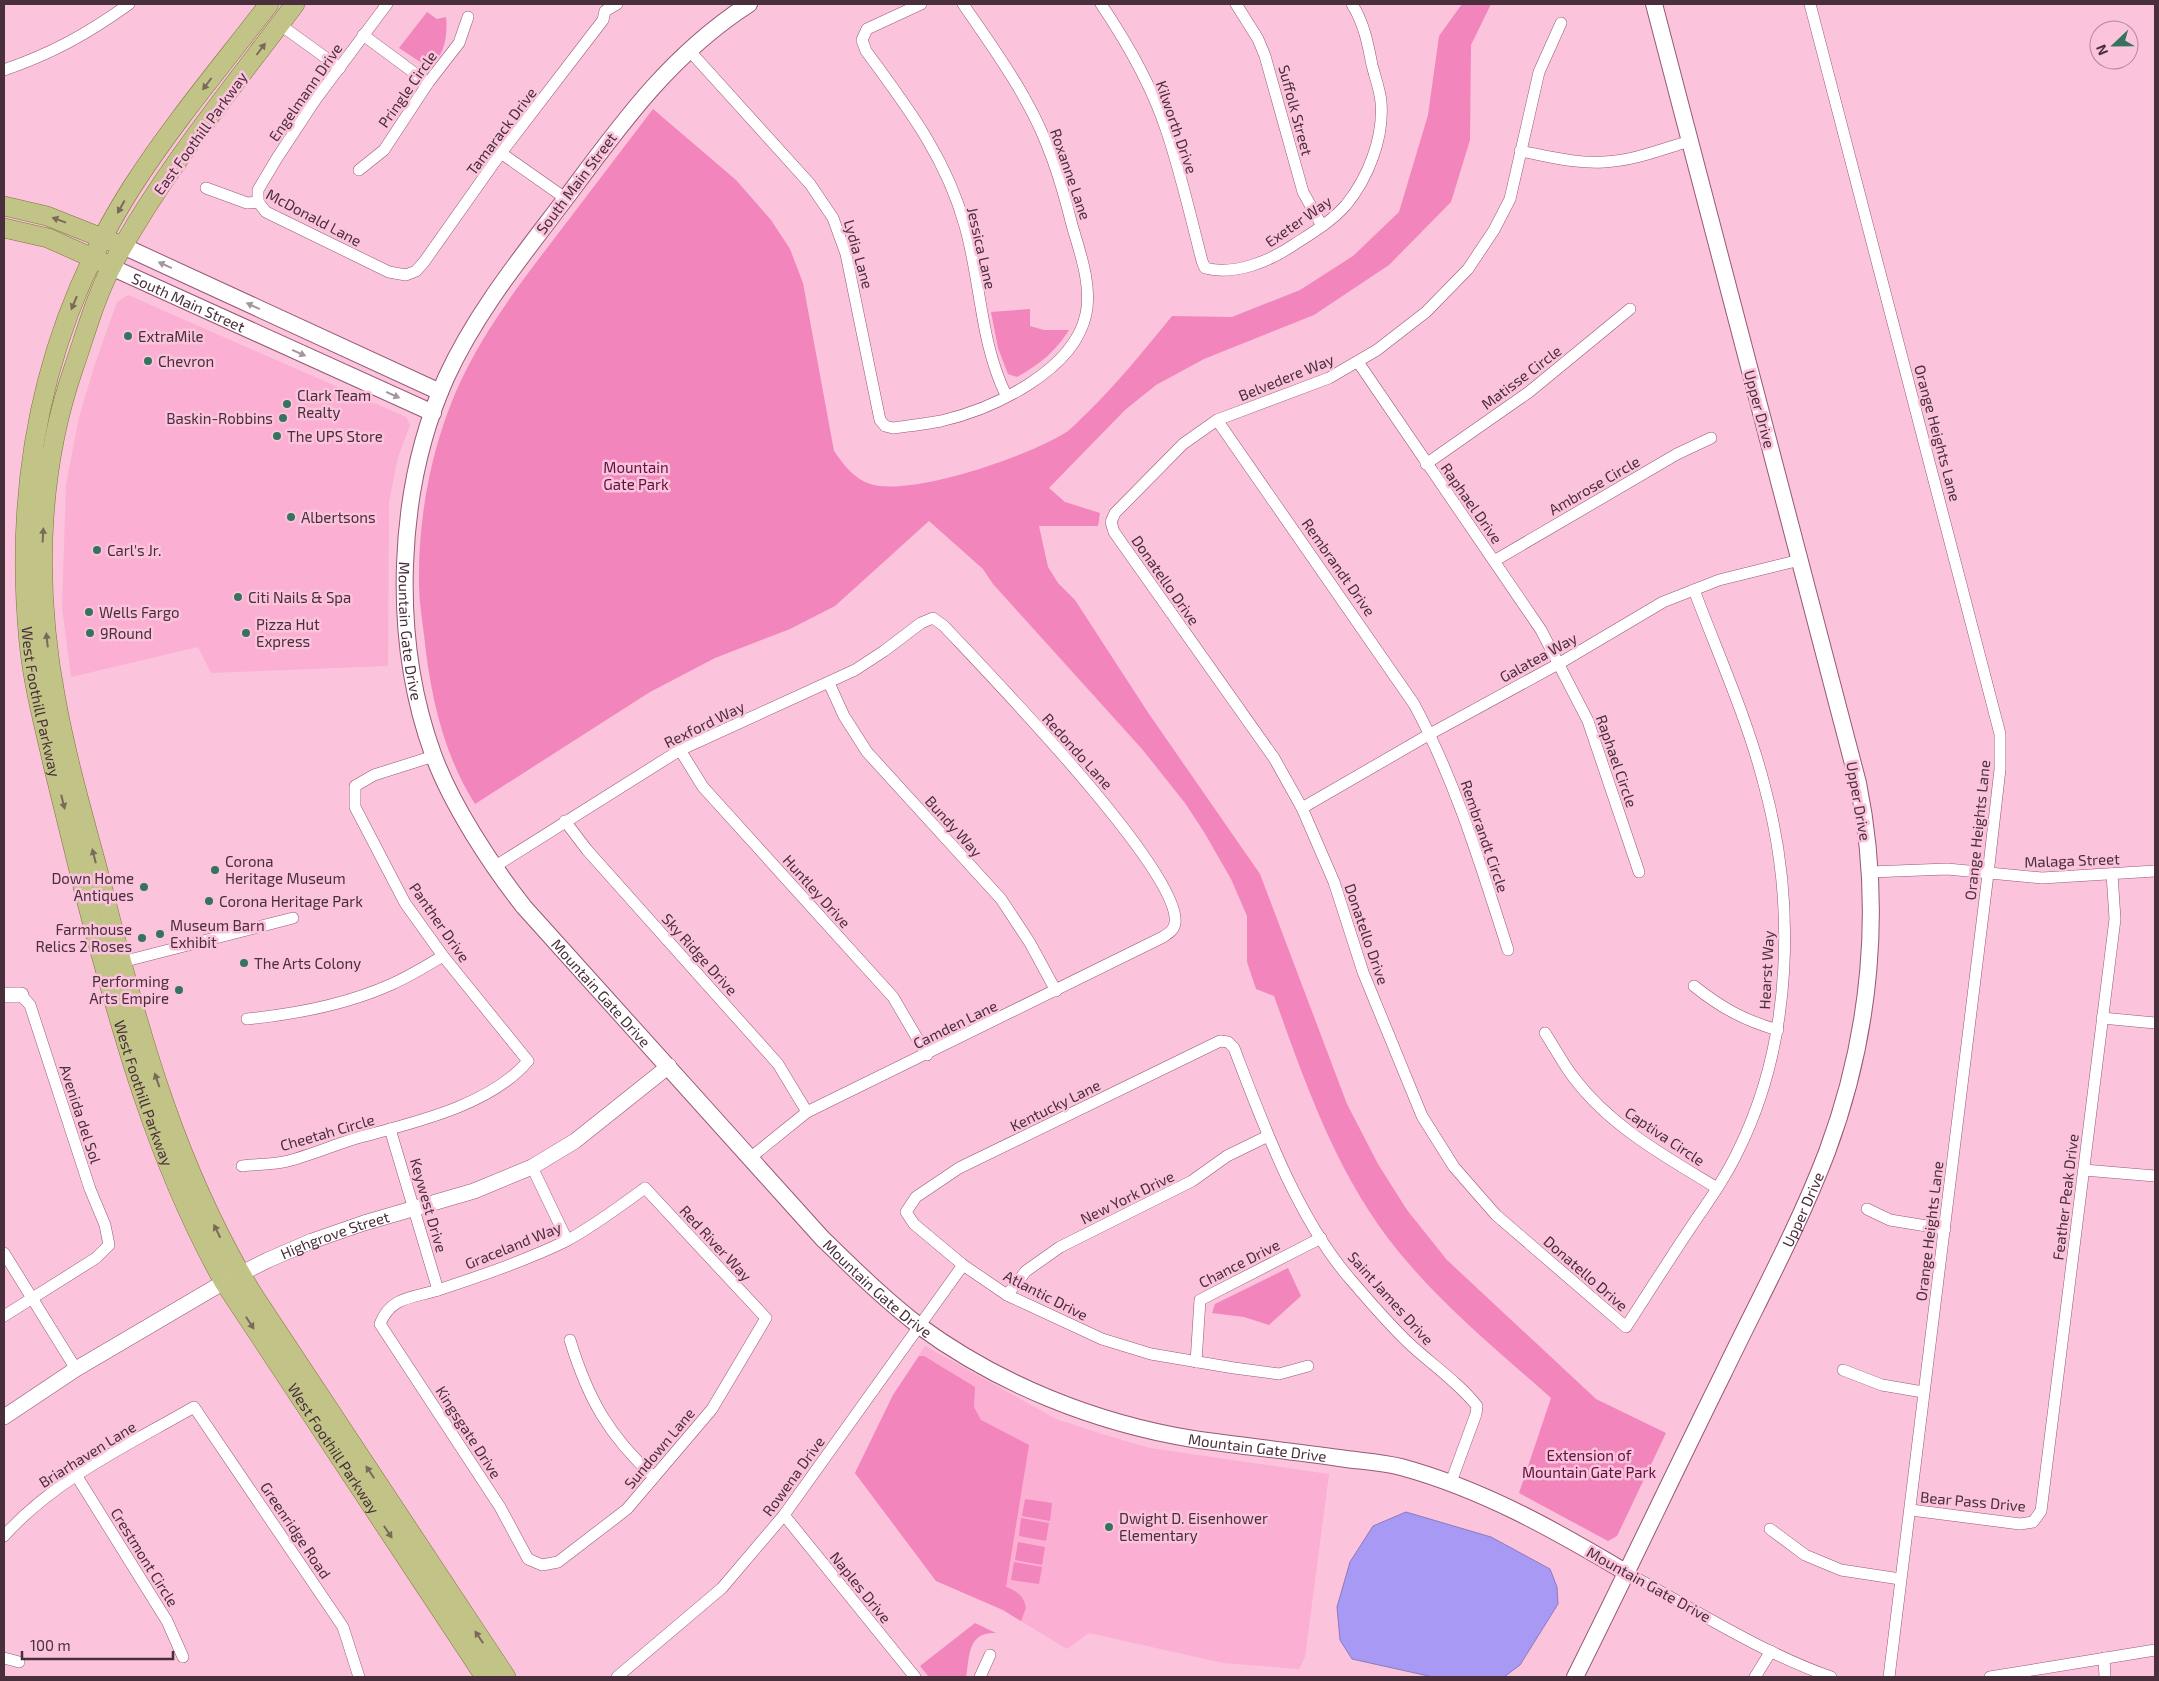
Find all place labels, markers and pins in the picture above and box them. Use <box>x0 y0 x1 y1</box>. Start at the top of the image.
place label: ExtraMile <box>138 327 204 345</box>
marker: ExtraMile <box>122 330 134 342</box>
place label: Chevron <box>158 352 214 370</box>
marker: Chevron <box>142 355 154 367</box>
place label: Clark Team Realty <box>297 386 371 421</box>
marker: Clark Team Realty <box>281 398 293 410</box>
place label: Baskin-Robbins <box>166 409 273 427</box>
marker: Baskin-Robbins <box>277 412 289 424</box>
place label: The UPS Store <box>287 427 383 445</box>
marker: The UPS Store <box>271 430 283 442</box>
place label: Albertsons <box>301 508 376 526</box>
marker: Albertsons <box>285 511 297 523</box>
place label: Carl's Jr. <box>107 541 162 559</box>
marker: Carl's Jr. <box>91 544 103 556</box>
place label: Citi Nails & Spa <box>248 588 351 606</box>
marker: Citi Nails & Spa <box>232 591 244 603</box>
place label: Wells Fargo <box>99 603 180 621</box>
marker: Wells Fargo <box>83 606 95 618</box>
place label: Pizza Hut Express <box>256 615 320 650</box>
place label: 9Round <box>100 624 152 642</box>
marker: 9Round <box>84 627 96 639</box>
marker: Pizza Hut Express <box>240 627 252 639</box>
place label: Corona Heritage Museum <box>225 852 346 887</box>
marker: Corona Heritage Museum <box>209 864 221 876</box>
place label: Down Home Antiques <box>51 869 134 904</box>
marker: Down Home Antiques <box>138 881 150 893</box>
place label: Corona Heritage Park <box>219 892 363 910</box>
marker: Corona Heritage Park <box>203 895 215 907</box>
place label: Museum Barn Exhibit <box>170 916 265 951</box>
place label: Farmhouse Relics 2 Roses <box>35 920 132 955</box>
marker: Museum Barn Exhibit <box>154 928 166 940</box>
marker: Farmhouse Relics 2 Roses <box>136 932 148 944</box>
place label: The Arts Colony <box>254 954 361 972</box>
marker: The Arts Colony <box>238 957 250 969</box>
place label: Performing Arts Empire <box>89 972 170 1007</box>
marker: Performing Arts Empire <box>173 984 185 996</box>
place label: Dwight D. Eisenhower Elementary <box>1119 1509 1268 1544</box>
marker: Dwight D. Eisenhower Elementary <box>1103 1521 1115 1533</box>

